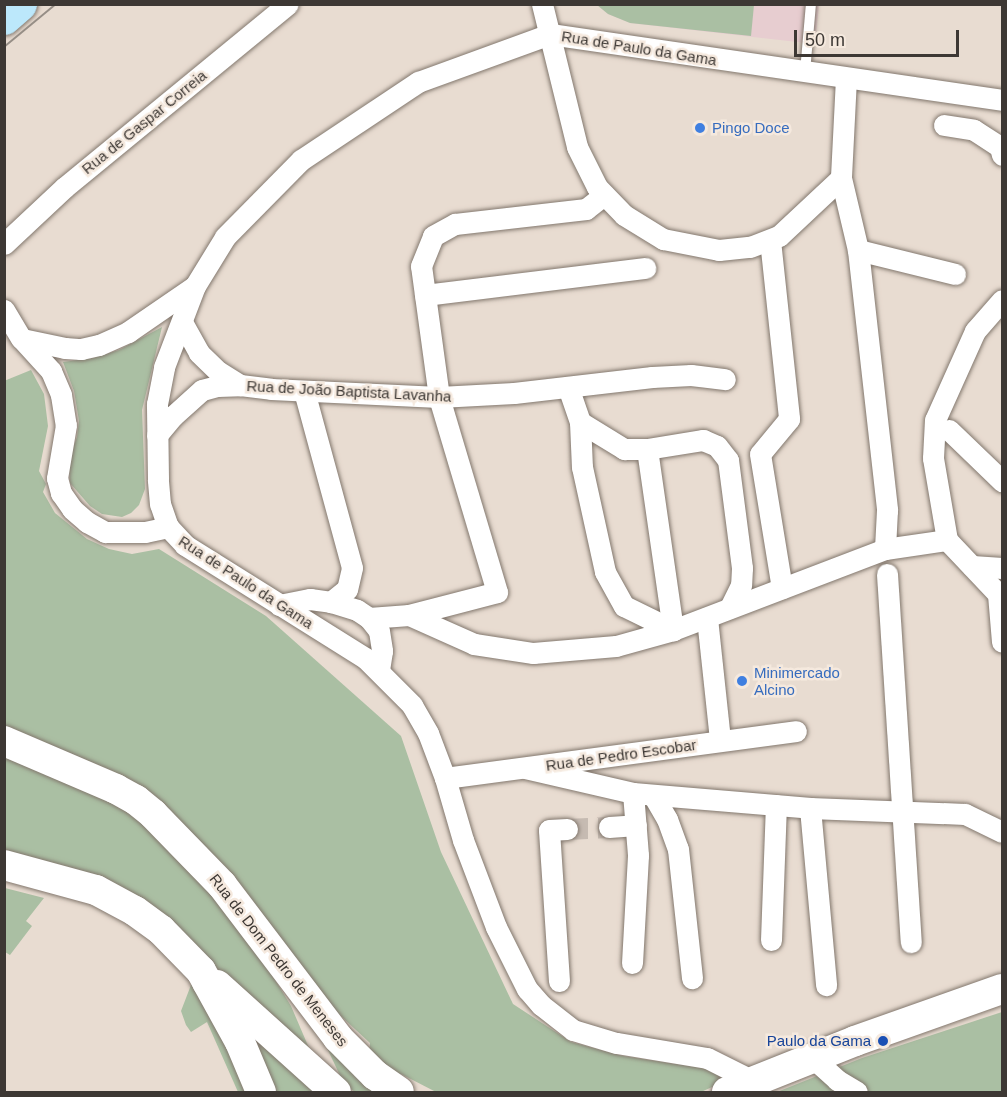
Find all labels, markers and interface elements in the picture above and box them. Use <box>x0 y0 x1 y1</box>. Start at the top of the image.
scale bar <box>797 18 962 56</box>
street label: Rua de Paulo da Gama <box>560 27 718 69</box>
text: 50 m <box>805 30 845 50</box>
street label: Rua de Gaspar Correia <box>78 66 210 178</box>
place label: Pingo Doce <box>712 119 790 137</box>
marker: Pingo Doce <box>693 121 707 135</box>
street label: Rua de João Baptista Lavanha <box>246 377 452 405</box>
street label: Rua de Paulo da Gama <box>175 532 317 632</box>
place label: Minimercado Alcino <box>754 663 840 698</box>
marker: Minimercado Alcino <box>735 674 749 688</box>
street label: Rua de Pedro Escobar <box>545 736 697 774</box>
street label: Rua de Dom Pedro de Meneses <box>206 870 352 1050</box>
place label: Paulo da Gama <box>767 1032 871 1050</box>
marker: Paulo da Gama <box>876 1034 890 1048</box>

